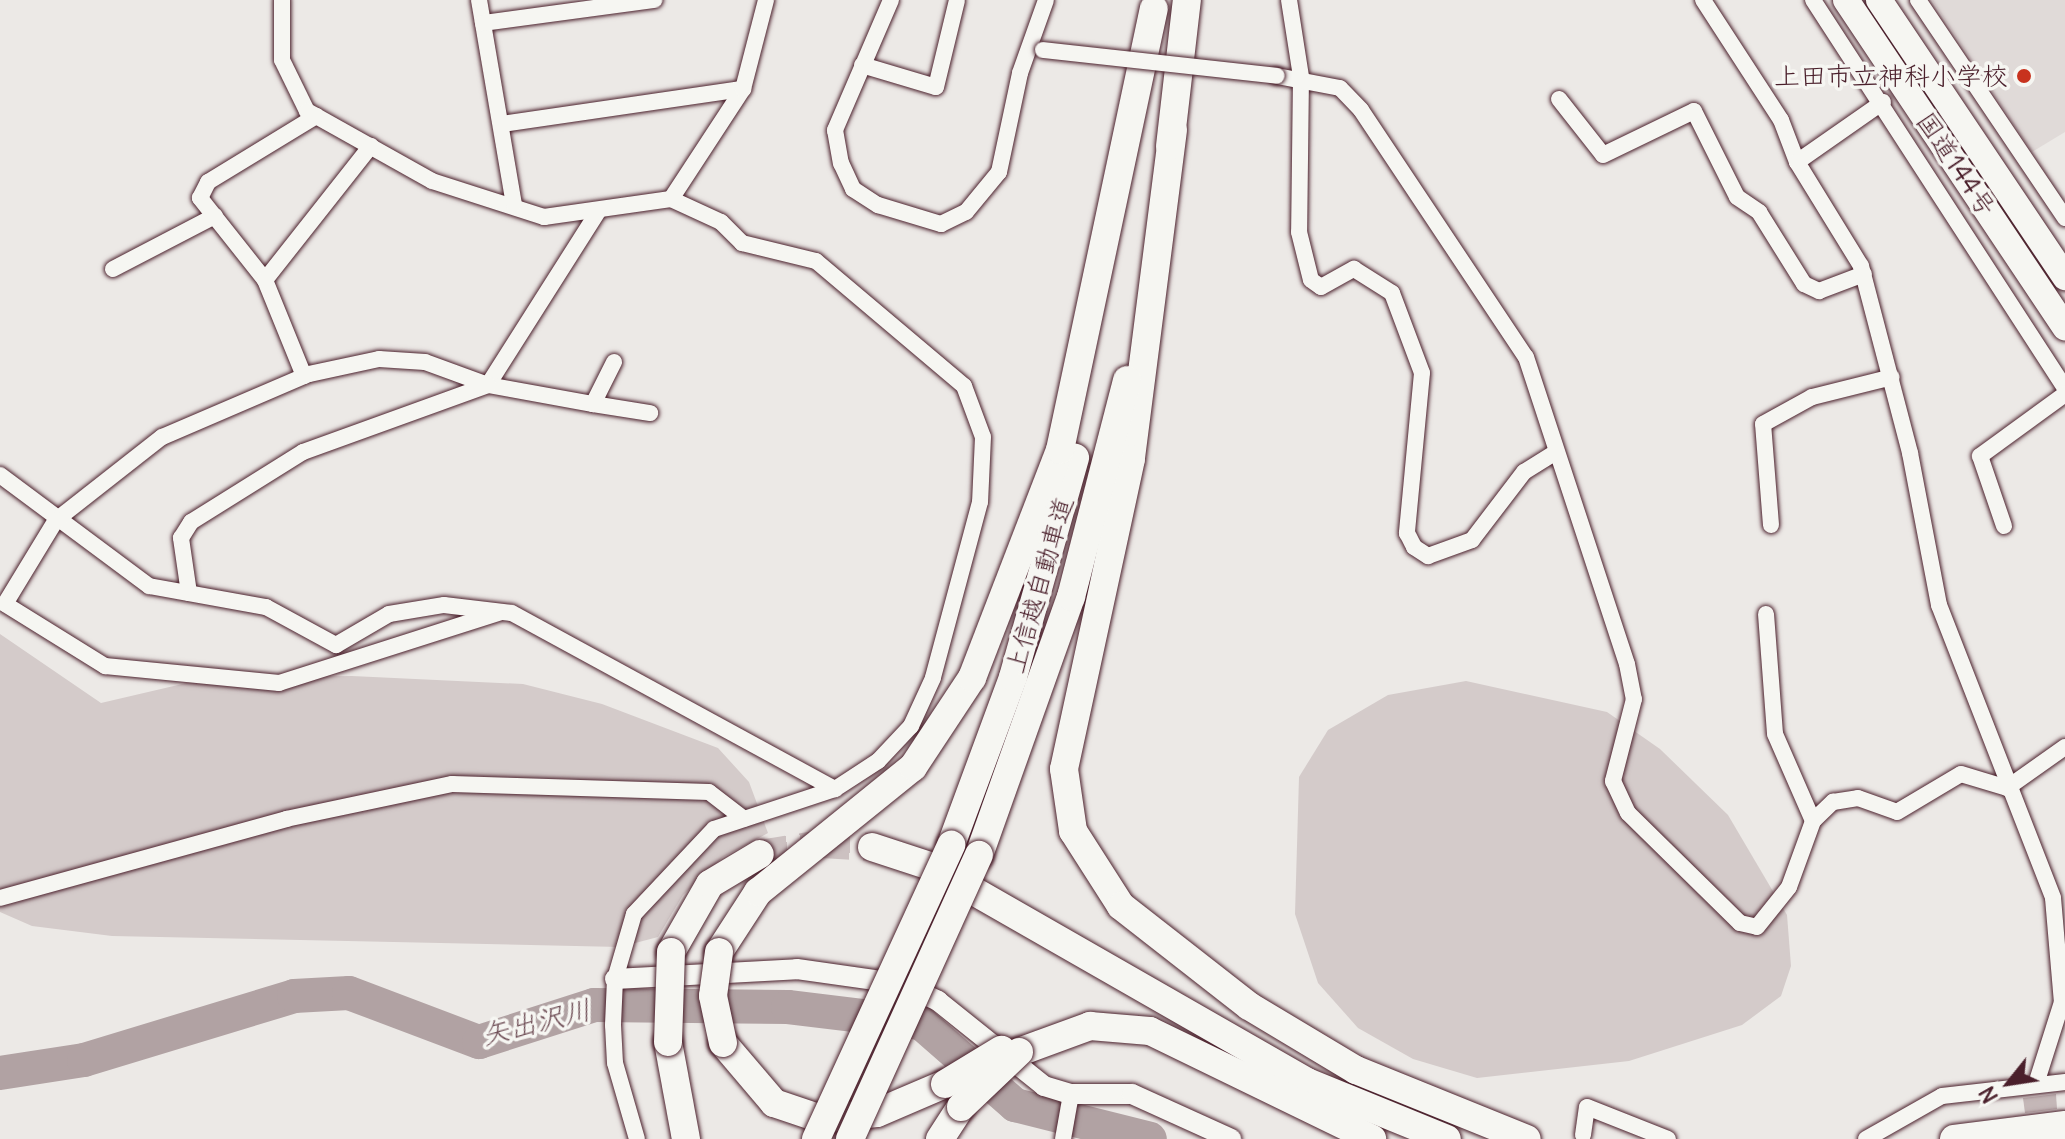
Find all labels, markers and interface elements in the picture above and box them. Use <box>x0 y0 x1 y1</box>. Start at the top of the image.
place label: 上田市立神科小学校 <box>1774 60 2008 92</box>
marker: 上田市立神科小学校 <box>2015 67 2033 85</box>
street label: 国道144号 <box>1910 106 2002 222</box>
street label: 上信越自動車道 <box>999 493 1079 677</box>
water label: 矢出沢川 <box>478 992 594 1052</box>
north arrow <box>1969 1043 2049 1123</box>
text: N <box>1972 1081 2004 1109</box>

